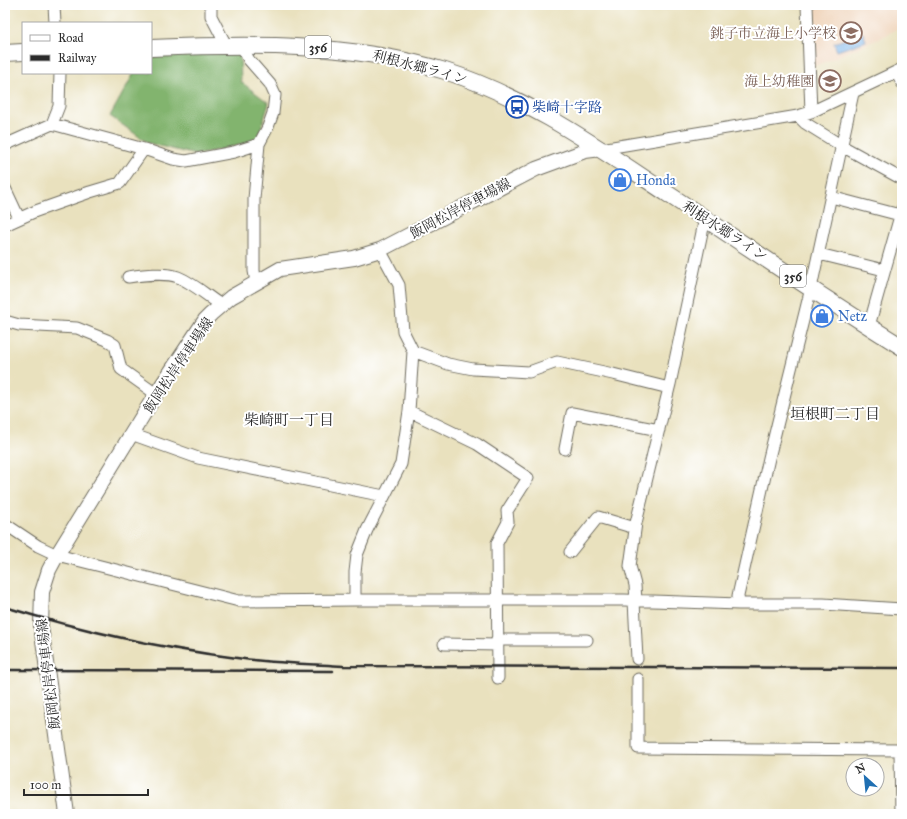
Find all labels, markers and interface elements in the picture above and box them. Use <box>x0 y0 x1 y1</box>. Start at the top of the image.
school or university icon: 銚子市立海上小学校 <box>838 20 864 46</box>
legend <box>22 22 152 74</box>
place label: 銚子市立海上小学校 <box>710 25 836 42</box>
text: Road <box>58 31 84 45</box>
road number: 356 <box>305 36 331 58</box>
street label: 利根水郷ライン <box>371 47 469 88</box>
text: Railway <box>58 51 97 65</box>
school or university icon: 海上幼稚園 <box>817 68 843 94</box>
place label: 海上幼稚園 <box>744 73 814 90</box>
bus stop icon: 柴崎十字路 <box>504 94 530 120</box>
place label: 柴崎十字路 <box>532 99 602 116</box>
shop icon: Honda <box>607 167 633 193</box>
place label: Honda <box>636 172 676 189</box>
street label: 飯岡松岸停車場線 <box>407 175 514 242</box>
street label: 利根水郷ライン <box>679 198 770 265</box>
road number: 356 <box>780 265 806 287</box>
shop icon: Netz <box>809 303 835 329</box>
place label: Netz <box>838 308 867 325</box>
street label: 飯岡松岸停車場線 <box>140 314 217 416</box>
district label: 垣根町二丁目 <box>790 405 880 423</box>
district label: 柴崎町一丁目 <box>244 411 334 429</box>
street label: 飯岡松岸停車場線 <box>33 617 64 731</box>
north arrow <box>845 757 885 797</box>
text: N <box>854 760 868 776</box>
scale bar <box>24 771 148 797</box>
text: 100 m <box>30 778 61 792</box>

